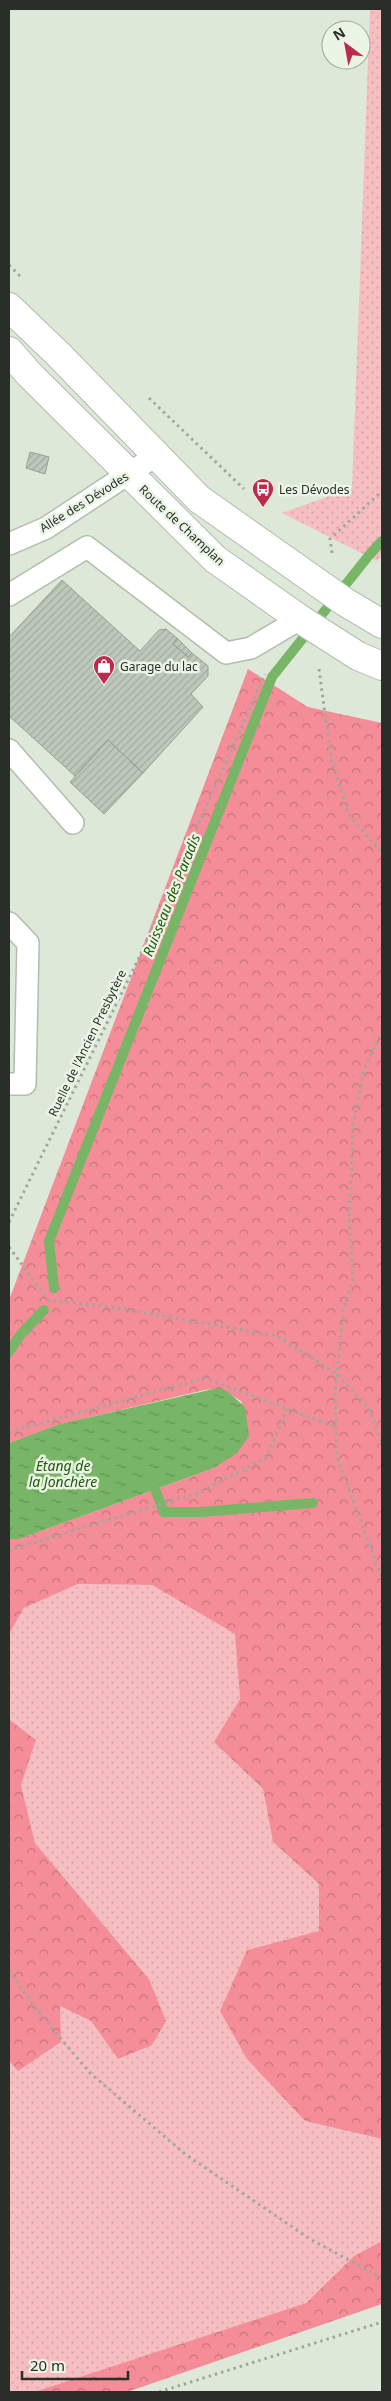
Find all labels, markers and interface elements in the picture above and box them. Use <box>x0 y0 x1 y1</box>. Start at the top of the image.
north arrow <box>321 20 371 70</box>
text: N <box>329 22 349 45</box>
street label: Allée des Dévodes <box>36 468 132 536</box>
bus stop icon: Les Dévodes <box>251 477 275 508</box>
street label: Route de Champlan <box>136 481 228 569</box>
place label: Les Dévodes <box>279 481 350 498</box>
shop icon: Garage du lac <box>92 654 116 685</box>
place label: Garage du lac <box>120 658 198 675</box>
water label: Ruisseau des Paradis <box>138 831 204 959</box>
street label: Ruelle de l'Ancien Presbytère <box>44 966 130 1119</box>
water label: Étang de la Jonchère <box>29 1456 97 1491</box>
scale bar <box>22 2348 129 2380</box>
text: 20 m <box>30 2355 65 2375</box>

